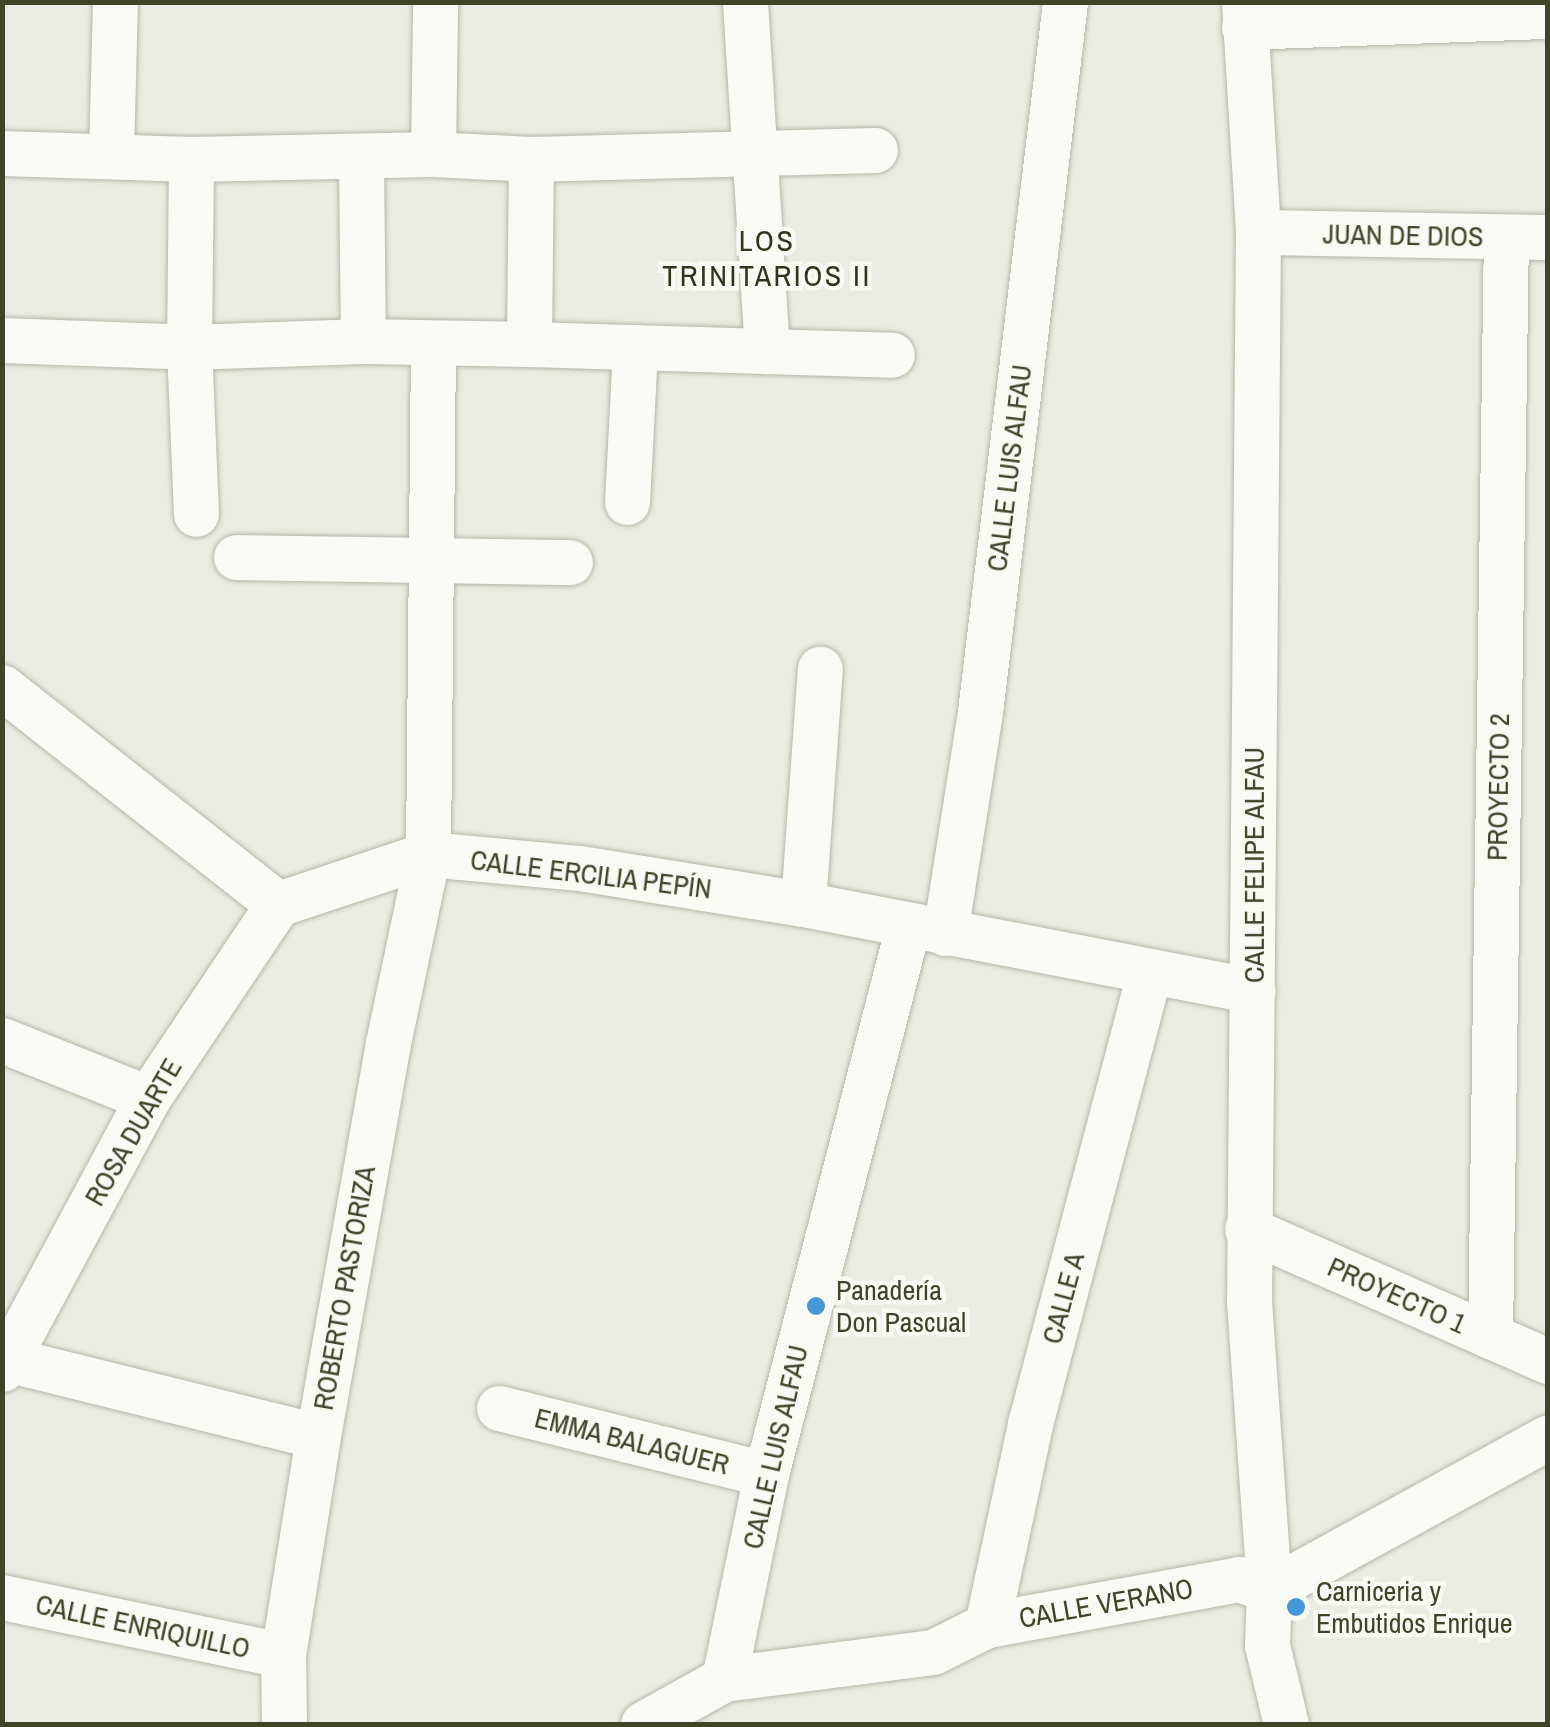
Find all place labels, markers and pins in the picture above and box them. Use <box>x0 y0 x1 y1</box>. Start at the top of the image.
place label: Panadería Don Pascual <box>836 1273 966 1339</box>
marker: Panadería Don Pascual <box>805 1295 827 1317</box>
place label: Carniceria y Embutidos Enrique <box>1316 1574 1513 1640</box>
marker: Carniceria y Embutidos Enrique <box>1285 1596 1307 1618</box>

